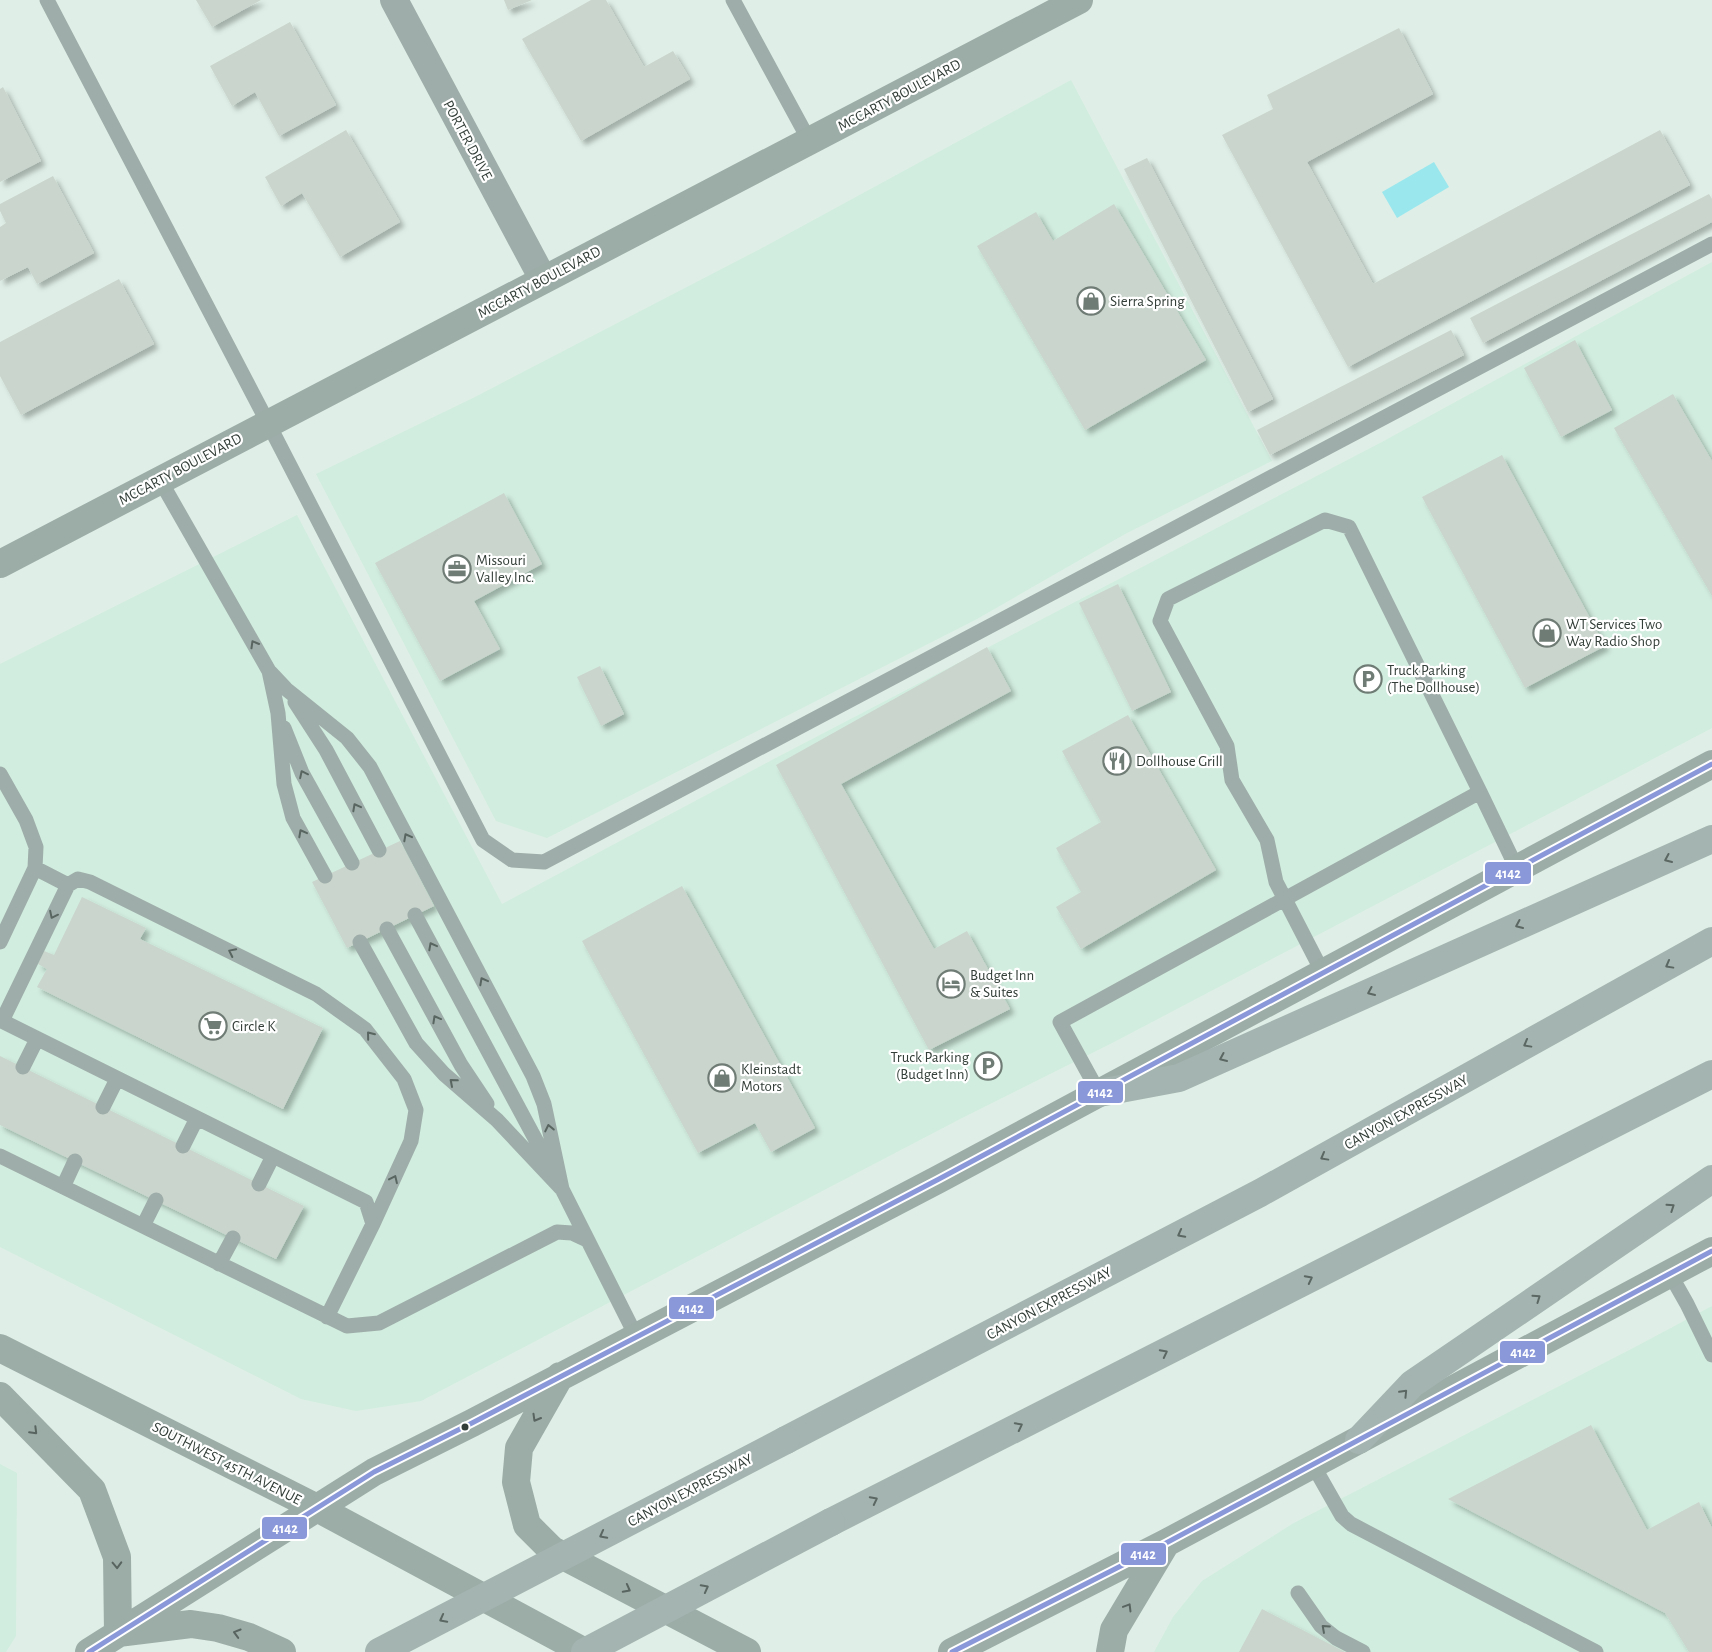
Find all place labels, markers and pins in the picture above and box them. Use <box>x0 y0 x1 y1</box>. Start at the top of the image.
shop icon: Sierra Spring <box>1076 286 1106 316</box>
place label: Sierra Spring <box>1110 294 1185 309</box>
place label: Missouri Valley Inc. <box>476 553 534 585</box>
office icon: Missouri Valley Inc. <box>442 554 472 584</box>
place label: WT Services Two Way Radio Shop <box>1566 617 1662 649</box>
shop icon: WT Services Two Way Radio Shop <box>1532 618 1562 648</box>
place label: Truck Parking (The Dollhouse) <box>1387 663 1480 695</box>
parking icon: Truck Parking (The Dollhouse) <box>1353 664 1383 694</box>
restaurant icon: Dollhouse Grill <box>1102 746 1132 776</box>
place label: Dollhouse Grill <box>1136 754 1223 769</box>
place label: Budget Inn & Suites <box>970 968 1034 1000</box>
hotel icon: Budget Inn & Suites <box>936 969 966 999</box>
supermarket icon: Circle K <box>198 1011 228 1041</box>
place label: Circle K <box>232 1019 276 1034</box>
place label: Truck Parking (Budget Inn) <box>890 1050 970 1082</box>
parking icon: Truck Parking (Budget Inn) <box>973 1051 1003 1081</box>
place label: Kleinstadt Motors <box>741 1062 801 1094</box>
shop icon: Kleinstadt Motors <box>707 1063 737 1093</box>
unlabelled marker <box>460 1422 470 1432</box>

